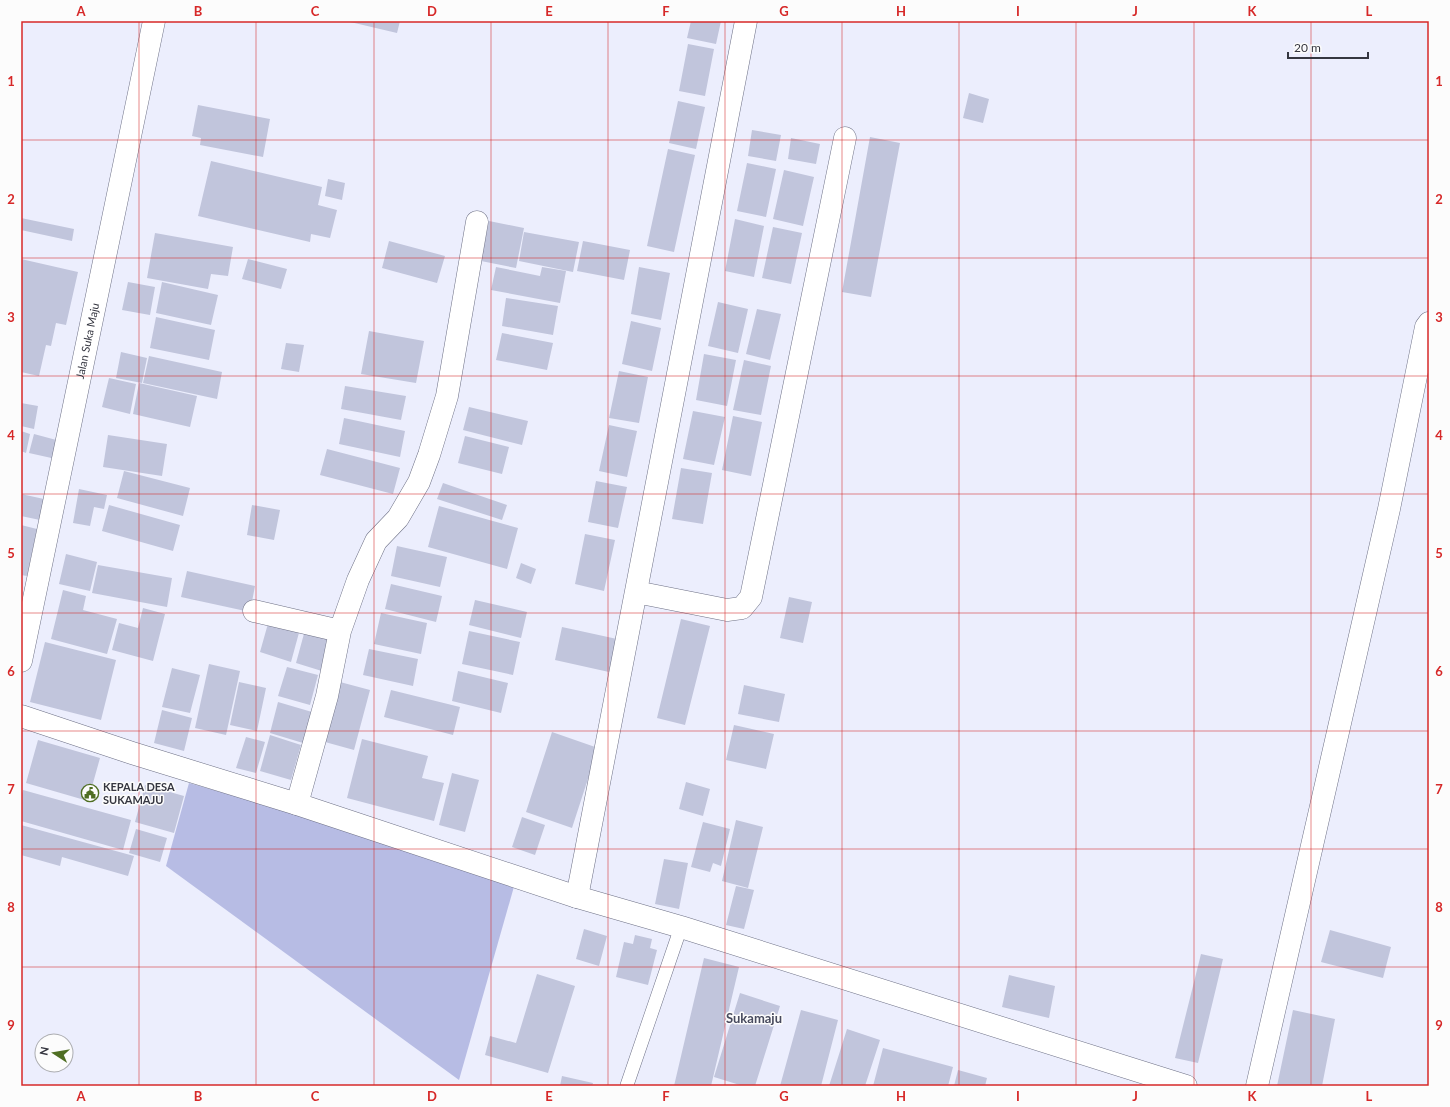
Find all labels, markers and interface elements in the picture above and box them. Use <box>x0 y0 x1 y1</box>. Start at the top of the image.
text: A <box>75 3 86 19</box>
text: B <box>194 3 203 19</box>
text: C <box>311 3 320 19</box>
text: D <box>427 3 437 19</box>
text: E <box>545 3 553 19</box>
text: F <box>662 3 670 19</box>
text: G <box>779 3 789 19</box>
text: H <box>896 3 906 19</box>
text: I <box>1016 3 1020 19</box>
text: J <box>1132 3 1138 19</box>
text: K <box>1248 3 1258 19</box>
text: L <box>1366 3 1373 19</box>
scale bar <box>1288 34 1368 60</box>
text: 20 m <box>1294 40 1321 55</box>
text: 1 <box>7 73 15 89</box>
text: 1 <box>1435 73 1443 89</box>
text: 2 <box>7 191 15 207</box>
text: 2 <box>1435 191 1443 207</box>
street label: Jalan Suka Maju <box>73 302 101 380</box>
text: 3 <box>7 309 15 325</box>
text: 3 <box>1435 309 1443 325</box>
text: 4 <box>7 427 15 443</box>
text: 4 <box>1435 427 1443 443</box>
text: 5 <box>7 545 15 561</box>
text: 5 <box>1435 545 1443 561</box>
text: 6 <box>7 663 15 679</box>
text: 6 <box>1435 663 1443 679</box>
place label: KEPALA DESA SUKAMAJU <box>103 780 175 806</box>
text: 7 <box>7 781 15 797</box>
text: 7 <box>1435 781 1443 797</box>
public building icon: KEPALA DESA SUKAMAJU <box>80 783 100 803</box>
text: 8 <box>7 899 15 915</box>
text: 8 <box>1435 899 1443 915</box>
district label: Sukamaju <box>726 1010 782 1026</box>
text: 9 <box>7 1017 15 1033</box>
text: 9 <box>1435 1017 1443 1033</box>
north arrow <box>34 1033 74 1073</box>
text: N <box>36 1045 51 1056</box>
text: A <box>75 1088 86 1104</box>
text: B <box>194 1088 203 1104</box>
text: C <box>311 1088 320 1104</box>
text: D <box>427 1088 437 1104</box>
text: E <box>545 1088 553 1104</box>
text: F <box>662 1088 670 1104</box>
text: G <box>779 1088 789 1104</box>
text: H <box>896 1088 906 1104</box>
text: I <box>1016 1088 1020 1104</box>
text: J <box>1132 1088 1138 1104</box>
text: K <box>1248 1088 1258 1104</box>
text: L <box>1366 1088 1373 1104</box>

